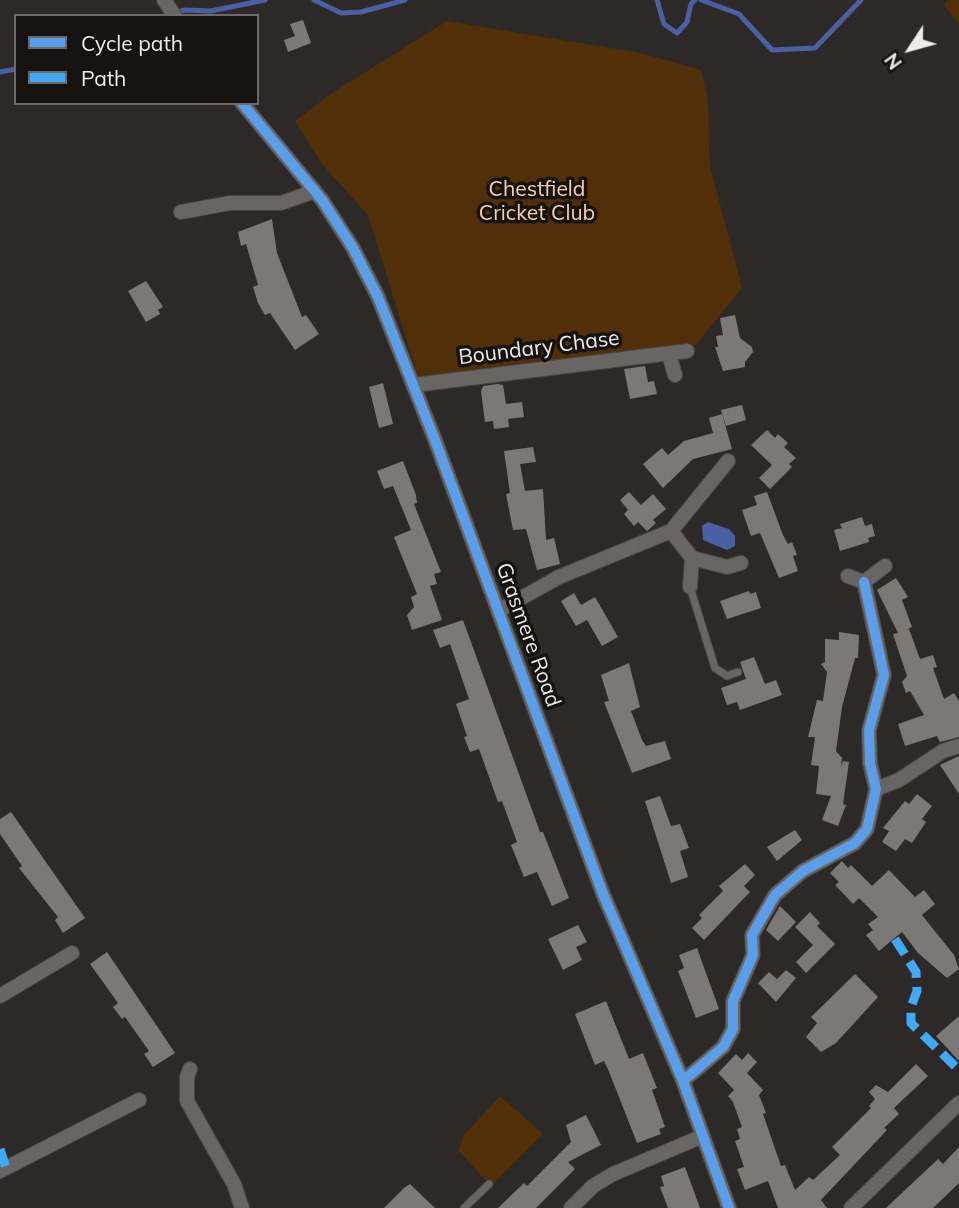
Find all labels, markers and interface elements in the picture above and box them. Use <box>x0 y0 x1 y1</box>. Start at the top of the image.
legend <box>14 14 259 105</box>
north arrow <box>875 14 945 84</box>
text: Cycle path <box>81 30 183 56</box>
text: N <box>879 48 907 74</box>
text: Path <box>81 65 126 91</box>
park label: Chestfield Cricket Club <box>479 177 595 227</box>
street label: Boundary Chase <box>457 326 621 370</box>
street label: Grasmere Road <box>490 559 566 711</box>

